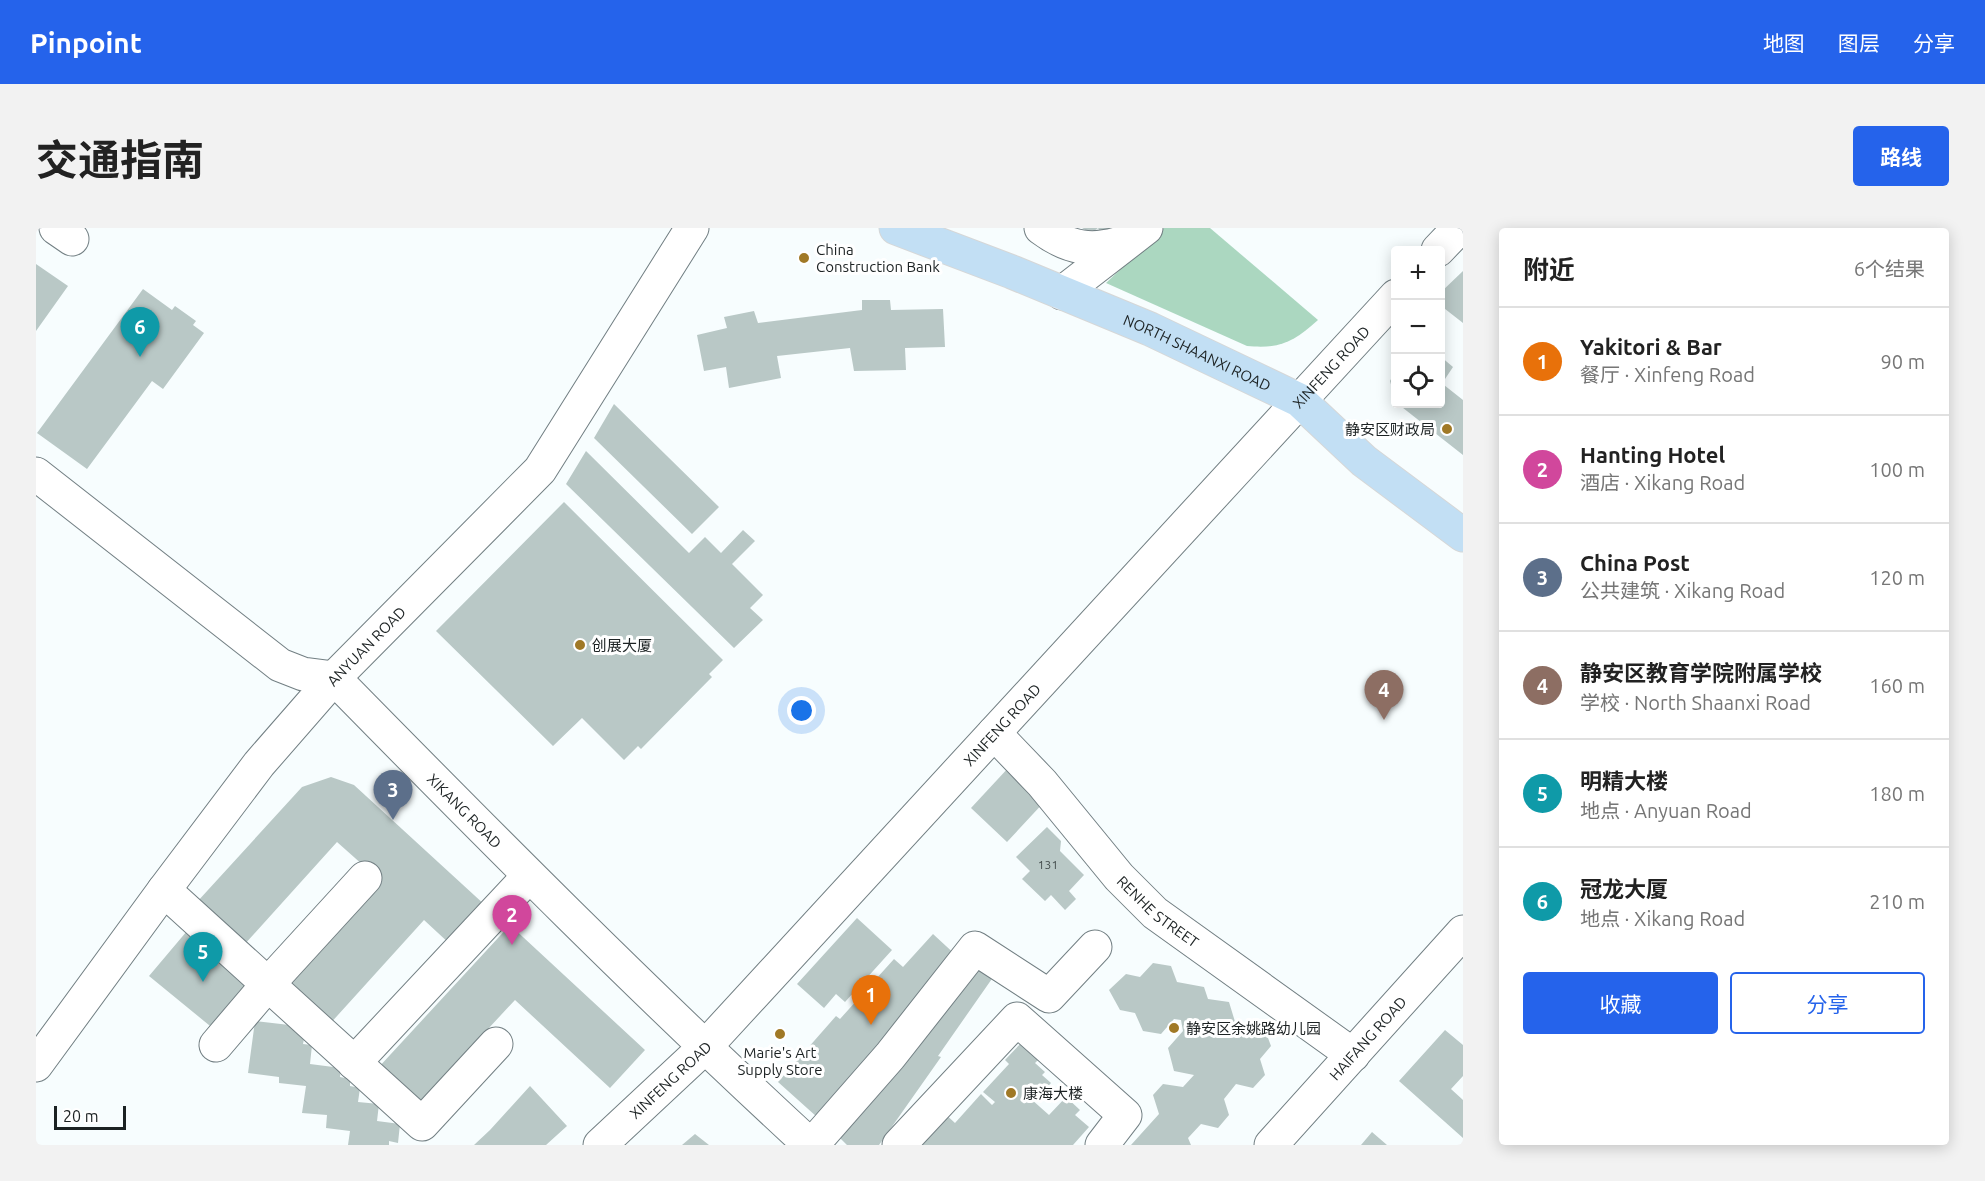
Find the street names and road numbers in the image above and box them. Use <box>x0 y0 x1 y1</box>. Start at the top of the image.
street label: NORTH SHAANXI ROAD <box>1121 311 1274 394</box>
street label: XINFENG ROAD <box>1289 322 1373 411</box>
street label: ANYUAN ROAD <box>323 603 409 689</box>
street label: XINFENG ROAD <box>960 680 1044 769</box>
street label: XIKANG ROAD <box>424 770 505 851</box>
street label: RENHE STREET <box>1114 872 1203 951</box>
street label: HAIFANG ROAD <box>1325 993 1409 1083</box>
street label: XINFENG ROAD <box>626 1037 715 1122</box>

